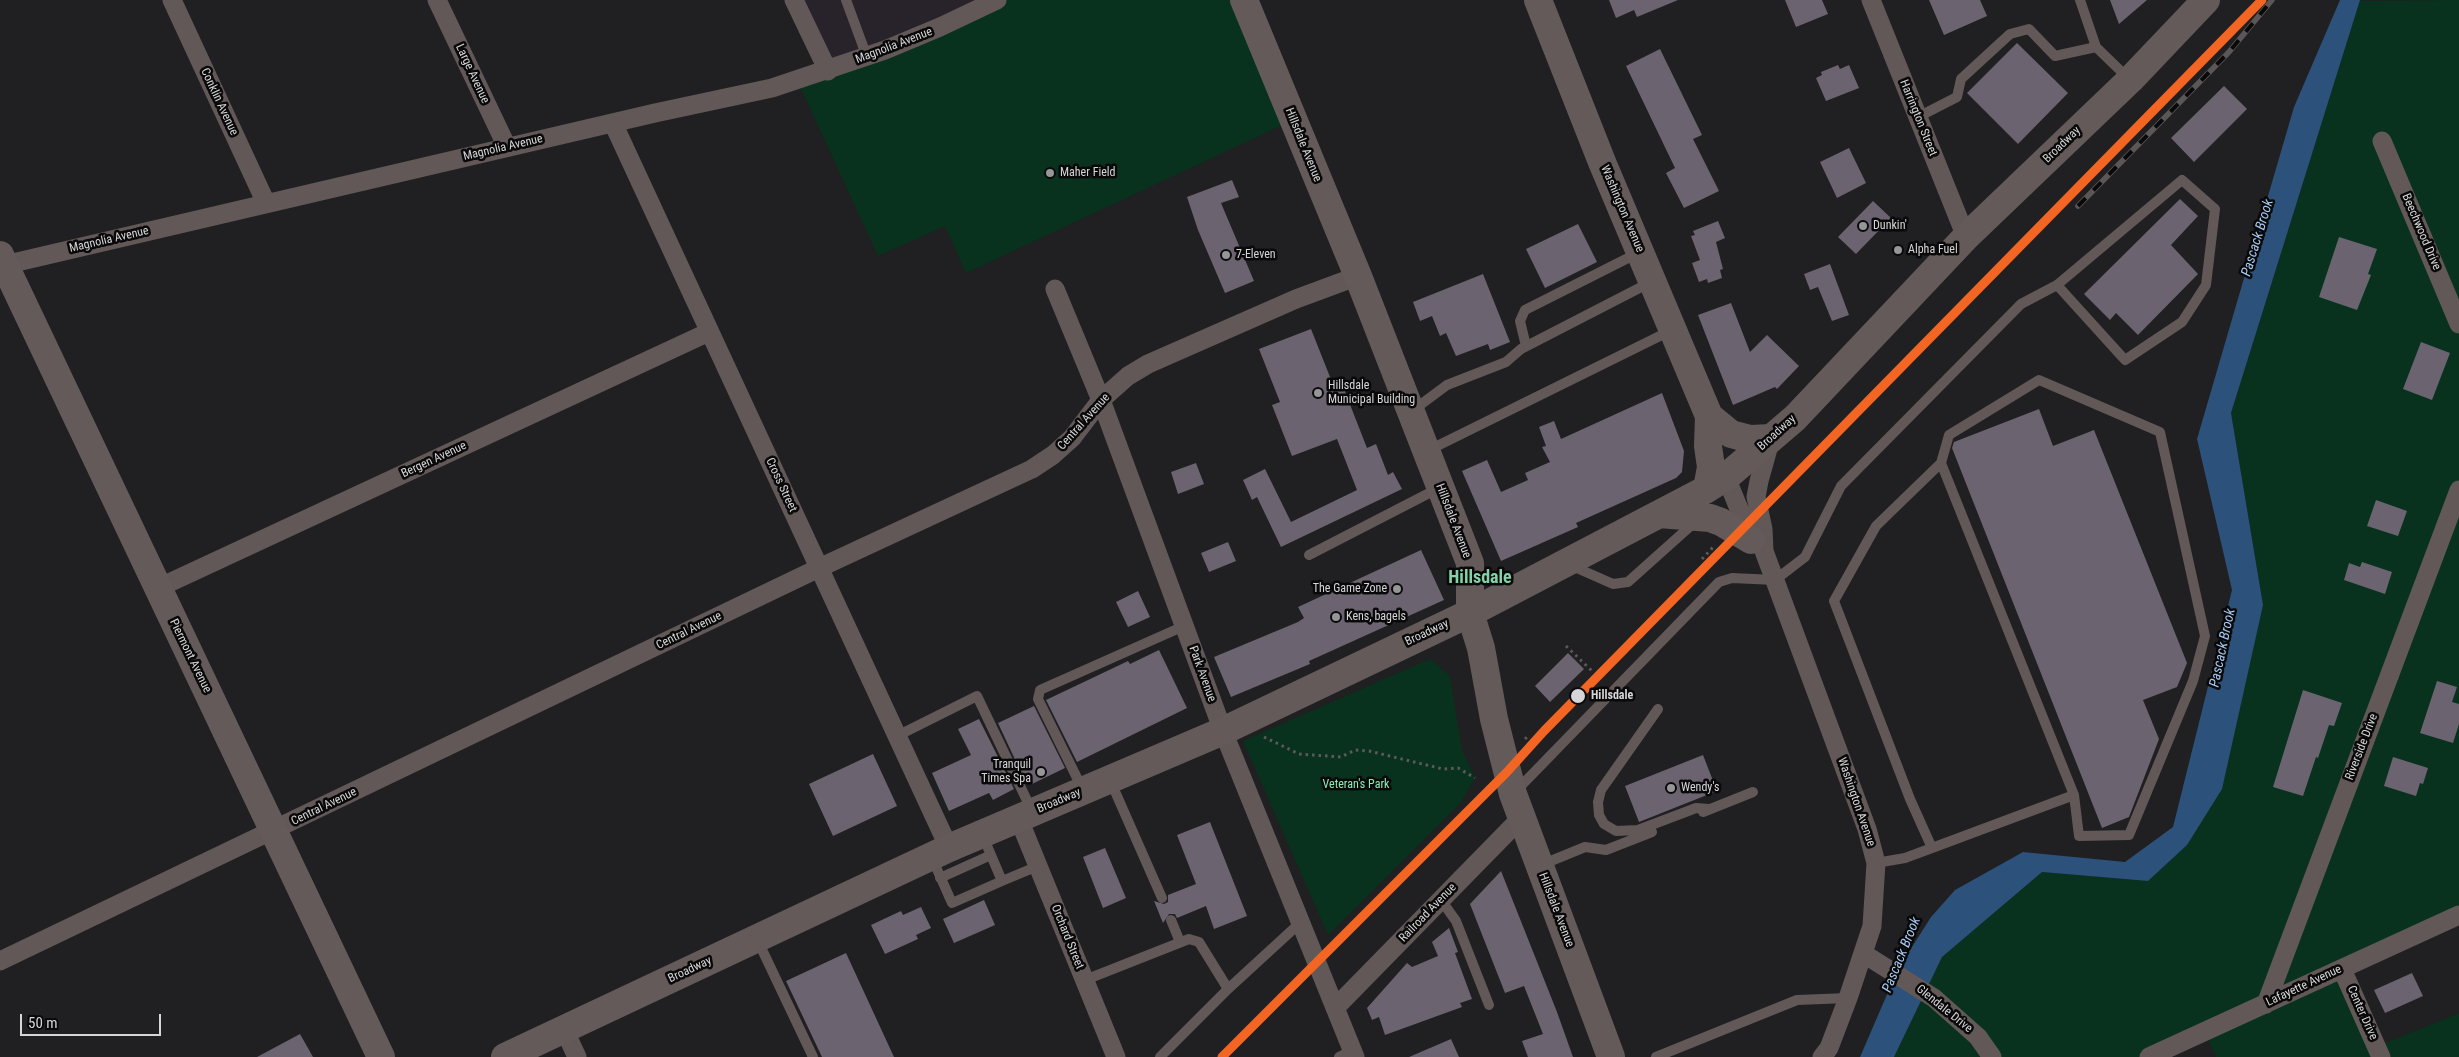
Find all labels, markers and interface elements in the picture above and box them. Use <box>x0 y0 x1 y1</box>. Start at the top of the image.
street label: Magnolia Avenue <box>854 25 934 67</box>
street label: Large Avenue <box>452 42 492 106</box>
street label: Conklin Avenue <box>197 66 241 138</box>
street label: Harrington Street <box>1896 78 1940 158</box>
street label: Hillsdale Avenue <box>1282 106 1324 184</box>
street label: Broadway <box>2040 124 2084 166</box>
street label: Magnolia Avenue <box>462 132 544 164</box>
street label: Washington Avenue <box>1597 163 1647 255</box>
place label: Maher Field <box>1060 166 1116 180</box>
marker: Maher Field <box>1044 167 1056 179</box>
street label: Beechwood Drive <box>2398 192 2444 272</box>
water label: Pascack Brook <box>2238 197 2278 279</box>
place label: Dunkin' <box>1873 219 1907 233</box>
marker: Dunkin' <box>1857 220 1869 232</box>
street label: Magnolia Avenue <box>68 224 150 256</box>
place label: Alpha Fuel <box>1908 243 1958 257</box>
marker: Alpha Fuel <box>1892 244 1904 256</box>
place label: 7-Eleven <box>1236 248 1276 262</box>
marker: 7-Eleven <box>1220 249 1232 261</box>
place label: Hillsdale Municipal Building <box>1328 379 1415 407</box>
marker: Hillsdale Municipal Building <box>1312 387 1324 399</box>
street label: Central Avenue <box>1055 391 1113 453</box>
street label: Broadway <box>1755 412 1799 454</box>
street label: Bergen Avenue <box>399 439 469 481</box>
street label: Cross Street <box>762 456 800 514</box>
street label: Hillsdale Avenue <box>1432 482 1474 560</box>
district label: Hillsdale <box>1448 567 1512 589</box>
place label: The Game Zone <box>1313 582 1387 596</box>
marker: The Game Zone <box>1391 583 1403 595</box>
water label: Pascack Brook <box>2207 607 2239 689</box>
street label: Central Avenue <box>654 609 724 653</box>
place label: Kens, bagels <box>1346 610 1406 624</box>
marker: Kens, bagels <box>1330 611 1342 623</box>
street label: Piermont Avenue <box>166 617 214 695</box>
street label: Broadway <box>1403 617 1451 649</box>
street label: Park Avenue <box>1185 644 1219 704</box>
marker: Hillsdale <box>1569 687 1587 705</box>
place label: Hillsdale <box>1591 689 1633 703</box>
street label: Riverside Drive <box>2343 712 2381 782</box>
street label: Washington Avenue <box>1834 756 1878 848</box>
place label: Tranquil Times Spa <box>981 758 1031 786</box>
marker: Tranquil Times Spa <box>1035 766 1047 778</box>
park label: Veteran's Park <box>1323 778 1389 792</box>
place label: Wendy's <box>1681 781 1720 795</box>
marker: Wendy's <box>1665 782 1677 794</box>
street label: Central Avenue <box>289 785 359 829</box>
street label: Broadway <box>1035 785 1083 817</box>
street label: Hillsdale Avenue <box>1535 871 1577 949</box>
street label: Railroad Avenue <box>1396 881 1460 945</box>
street label: Orchard Street <box>1048 903 1086 971</box>
water label: Pascack Brook <box>1879 915 1925 995</box>
street label: Broadway <box>666 954 714 986</box>
street label: Lafayette Avenue <box>2264 962 2344 1010</box>
street label: Glendale Drive <box>1913 982 1975 1036</box>
street label: Center Drive <box>2344 984 2380 1042</box>
scale bar <box>22 1004 164 1036</box>
text: 50 m <box>28 1014 58 1032</box>

